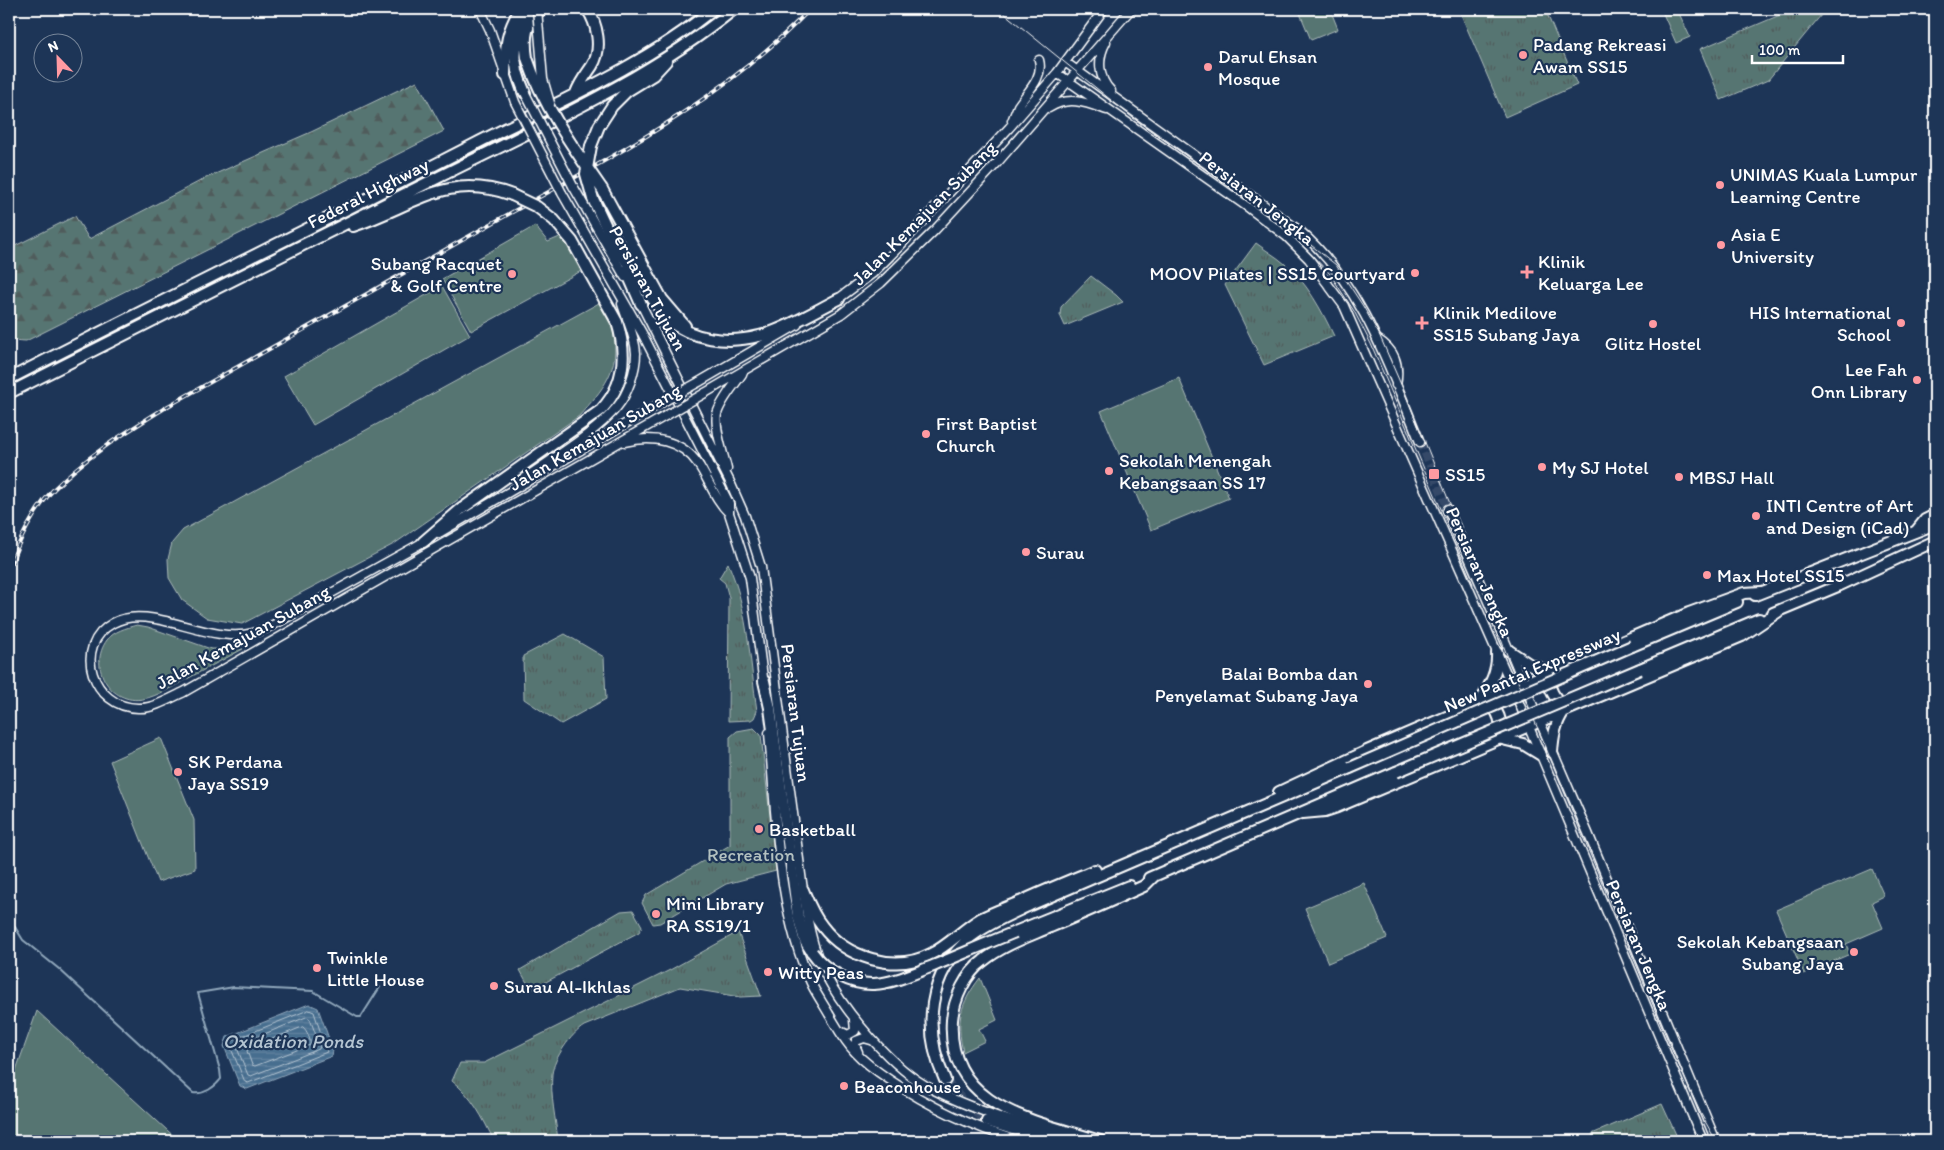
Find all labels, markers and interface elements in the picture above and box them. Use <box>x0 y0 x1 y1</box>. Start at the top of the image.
north arrow <box>32 32 82 82</box>
scale bar <box>1752 32 1843 64</box>
place label: Padang Rekreasi Awam SS15 <box>1533 33 1667 78</box>
text: N <box>45 37 61 56</box>
text: 100 m <box>1759 41 1801 59</box>
place label: Darul Ehsan Mosque <box>1218 45 1317 90</box>
marker: Padang Rekreasi Awam SS15 <box>1517 49 1529 61</box>
marker: Darul Ehsan Mosque <box>1202 61 1214 73</box>
street label: Jalan Kemajuan Subang <box>847 136 1001 290</box>
street label: Persiaran Jengka <box>1195 146 1320 250</box>
street label: Federal Highway <box>303 153 433 233</box>
place label: UNIMAS Kuala Lumpur Learning Centre <box>1730 163 1918 208</box>
marker: UNIMAS Kuala Lumpur Learning Centre <box>1714 179 1726 191</box>
street label: Persiaran Tujuan <box>604 221 692 355</box>
place label: Asia E University <box>1731 223 1814 268</box>
marker: Asia E University <box>1715 239 1727 251</box>
place label: Klinik Keluarga Lee <box>1538 250 1644 295</box>
place label: Subang Racquet & Golf Centre <box>371 252 502 297</box>
place label: MOOV Pilates | SS15 Courtyard <box>1150 262 1405 285</box>
marker: Klinik Keluarga Lee <box>1520 265 1534 279</box>
marker: MOOV Pilates | SS15 Courtyard <box>1409 267 1421 279</box>
marker: Subang Racquet & Golf Centre <box>506 268 518 280</box>
place label: Klinik Medilove SS15 Subang Jaya <box>1433 301 1580 346</box>
place label: HIS International School <box>1749 301 1892 346</box>
marker: Klinik Medilove SS15 Subang Jaya <box>1415 316 1429 330</box>
marker: HIS International School <box>1895 317 1907 329</box>
marker: Glitz Hostel <box>1647 318 1659 330</box>
place label: Glitz Hostel <box>1605 332 1702 355</box>
place label: Lee Fah Onn Library <box>1811 358 1908 403</box>
marker: Lee Fah Onn Library <box>1911 374 1923 386</box>
street label: Jalan Kemajuan Subang <box>505 378 685 496</box>
place label: First Baptist Church <box>936 412 1037 457</box>
marker: First Baptist Church <box>920 428 932 440</box>
place label: Sekolah Menengah Kebangsaan SS 17 <box>1119 449 1272 494</box>
place label: My SJ Hotel <box>1552 456 1649 479</box>
marker: My SJ Hotel <box>1536 461 1548 473</box>
place label: SS15 <box>1445 463 1485 486</box>
marker: Sekolah Menengah Kebangsaan SS 17 <box>1103 465 1115 477</box>
place label: MBSJ Hall <box>1689 466 1775 489</box>
marker: SS15 <box>1427 467 1441 481</box>
marker: MBSJ Hall <box>1673 471 1685 483</box>
place label: INTI Centre of Art and Design (iCad) <box>1766 494 1913 539</box>
street label: Persiaran Jengka <box>1441 503 1519 641</box>
marker: INTI Centre of Art and Design (iCad) <box>1750 510 1762 522</box>
place label: Surau <box>1036 541 1085 564</box>
marker: Surau <box>1020 546 1032 558</box>
place label: Max Hotel SS15 <box>1717 564 1844 587</box>
marker: Max Hotel SS15 <box>1701 569 1713 581</box>
street label: Jalan Kemajuan Subang <box>152 579 334 694</box>
street label: New Pantai Expressway <box>1440 622 1624 718</box>
street label: Persiaran Tujuan <box>776 642 816 784</box>
place label: Balai Bomba dan Penyelamat Subang Jaya <box>1155 662 1358 707</box>
marker: Balai Bomba dan Penyelamat Subang Jaya <box>1362 678 1374 690</box>
place label: SK Perdana Jaya SS19 <box>188 750 283 795</box>
marker: SK Perdana Jaya SS19 <box>172 766 184 778</box>
place label: Basketball <box>769 818 857 841</box>
marker: Basketball <box>753 823 765 835</box>
park label: Recreation <box>707 843 795 866</box>
street label: Persiaran Jengka <box>1601 876 1677 1014</box>
place label: Mini Library RA SS19/1 <box>666 892 764 937</box>
marker: Mini Library RA SS19/1 <box>650 908 662 920</box>
place label: Sekolah Kebangsaan Subang Jaya <box>1677 930 1844 975</box>
place label: Twinkle Little House <box>327 946 424 991</box>
marker: Sekolah Kebangsaan Subang Jaya <box>1848 946 1860 958</box>
place label: Witty Peas <box>778 961 864 984</box>
marker: Twinkle Little House <box>311 962 323 974</box>
marker: Witty Peas <box>762 966 774 978</box>
place label: Surau Al-Ikhlas <box>504 975 631 998</box>
marker: Surau Al-Ikhlas <box>488 980 500 992</box>
water label: Oxidation Ponds <box>223 1029 364 1053</box>
place label: Beaconhouse <box>854 1075 961 1098</box>
marker: Beaconhouse <box>838 1080 850 1092</box>

